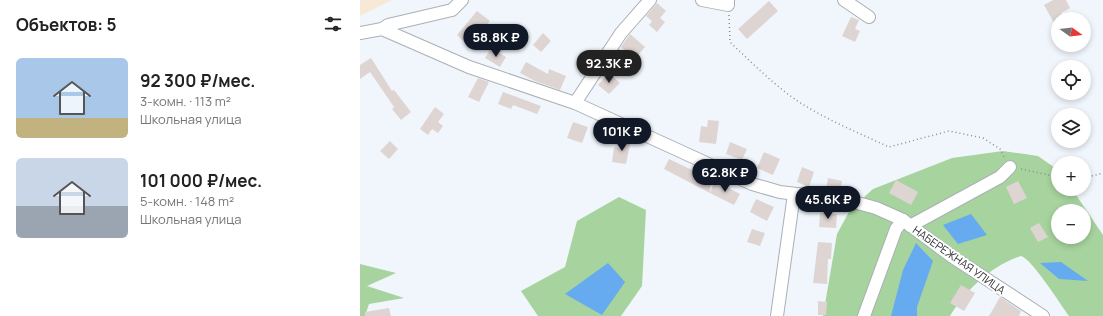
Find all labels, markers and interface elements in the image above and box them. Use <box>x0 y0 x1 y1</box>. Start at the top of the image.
north arrow <box>1051 12 1091 52</box>
map controls <box>1051 12 1091 244</box>
text: Объектов: 5 <box>16 13 117 36</box>
icon: filters <box>322 13 344 35</box>
pin: 58.8K ₽ <box>459 24 533 58</box>
text: 58.8K ₽ <box>472 28 520 46</box>
pin: 92.3K ₽ <box>572 50 646 84</box>
text: 92.3K ₽ <box>586 54 632 72</box>
button: locate <box>1051 60 1091 100</box>
text: 92 300 ₽/мес. <box>140 69 255 92</box>
icon: home <box>48 74 96 122</box>
text: 3-комн. · 113 m² <box>140 92 231 110</box>
button: layers <box>1051 108 1091 148</box>
text: Школьная улица <box>140 110 241 128</box>
pin: 101K ₽ <box>589 118 655 152</box>
text: 101K ₽ <box>602 122 642 140</box>
button: + <box>1051 156 1091 196</box>
pin: 62.8K ₽ <box>688 159 762 193</box>
text: 62.8K ₽ <box>701 163 749 181</box>
text: 101 000 ₽/мес. <box>140 169 262 192</box>
icon: home <box>48 174 96 222</box>
pin: 45.6K ₽ <box>791 186 865 220</box>
text: 45.6K ₽ <box>804 190 852 208</box>
text: 5-комн. · 148 m² <box>140 192 234 210</box>
button: − <box>1051 204 1091 244</box>
text: Школьная улица <box>140 210 241 228</box>
street label: НАБЕРЕЖНАЯ УЛИЦА <box>910 222 1009 297</box>

